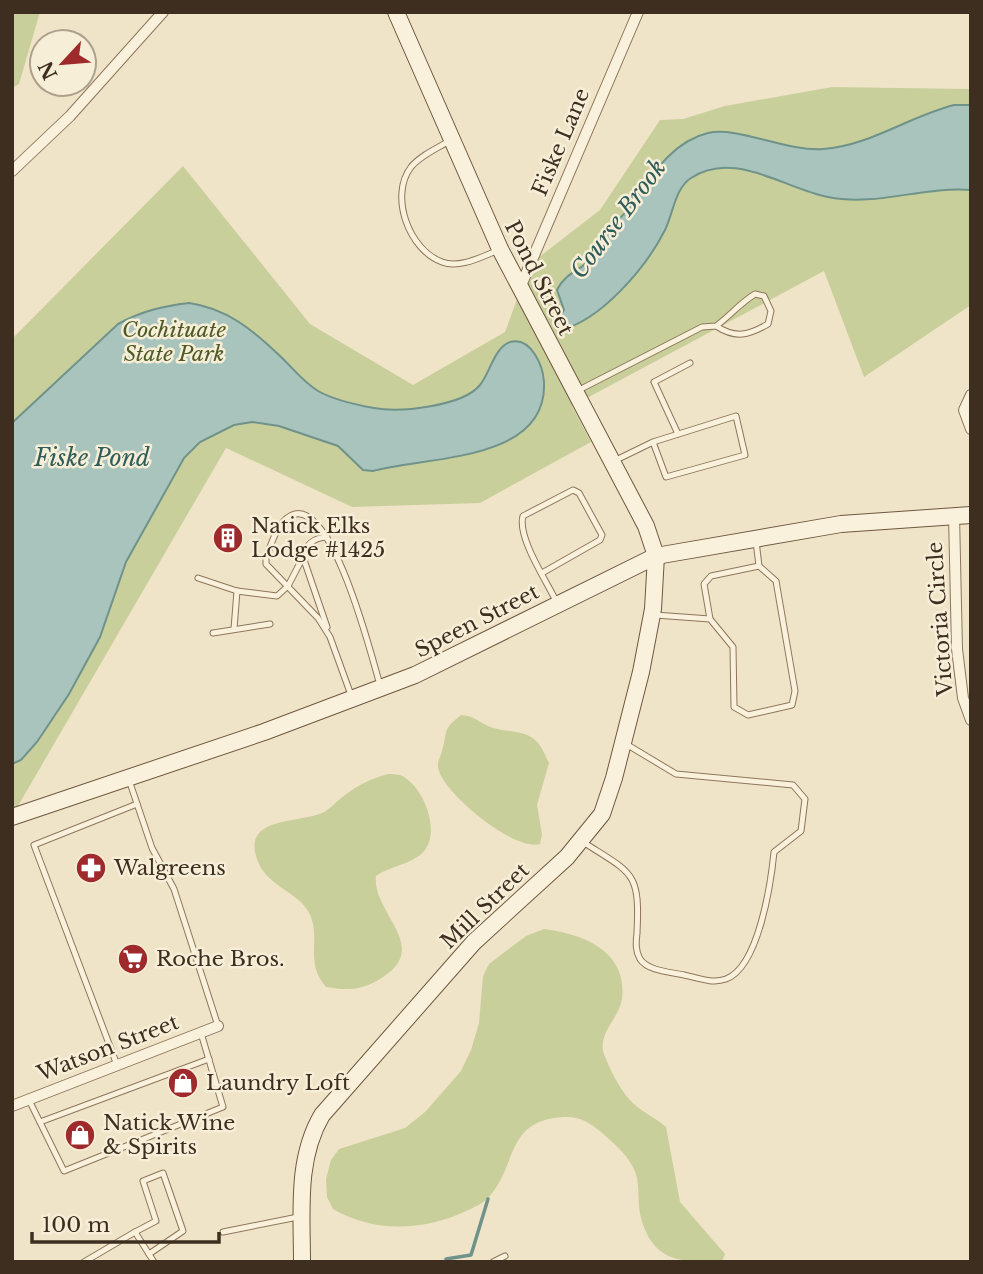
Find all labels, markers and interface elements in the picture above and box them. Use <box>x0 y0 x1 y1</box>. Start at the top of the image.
north arrow <box>28 28 98 98</box>
text: N <box>34 57 62 83</box>
street label: Fiske Lane <box>527 84 595 200</box>
water label: Course Brook <box>564 154 672 284</box>
street label: Pond Street <box>499 216 579 340</box>
park label: Cochituate State Park <box>122 317 226 367</box>
water label: Fiske Pond <box>33 444 150 472</box>
place label: Natick Elks Lodge #1425 <box>251 513 385 563</box>
building icon: Natick Elks Lodge #1425 <box>211 521 245 555</box>
street label: Victoria Circle <box>922 541 958 698</box>
street label: Speen Street <box>411 579 543 663</box>
pharmacy icon: Walgreens <box>74 851 108 885</box>
place label: Walgreens <box>113 855 226 881</box>
street label: Mill Street <box>435 857 535 955</box>
supermarket icon: Roche Bros. <box>116 942 150 976</box>
place label: Roche Bros. <box>156 946 285 972</box>
street label: Watson Street <box>33 1009 182 1087</box>
shop icon: Laundry Loft <box>166 1066 200 1100</box>
place label: Laundry Loft <box>206 1070 350 1096</box>
place label: Natick Wine & Spirits <box>103 1110 235 1160</box>
shop icon: Natick Wine & Spirits <box>63 1118 97 1152</box>
scale bar <box>32 1200 219 1244</box>
text: 100 m <box>42 1212 110 1238</box>

